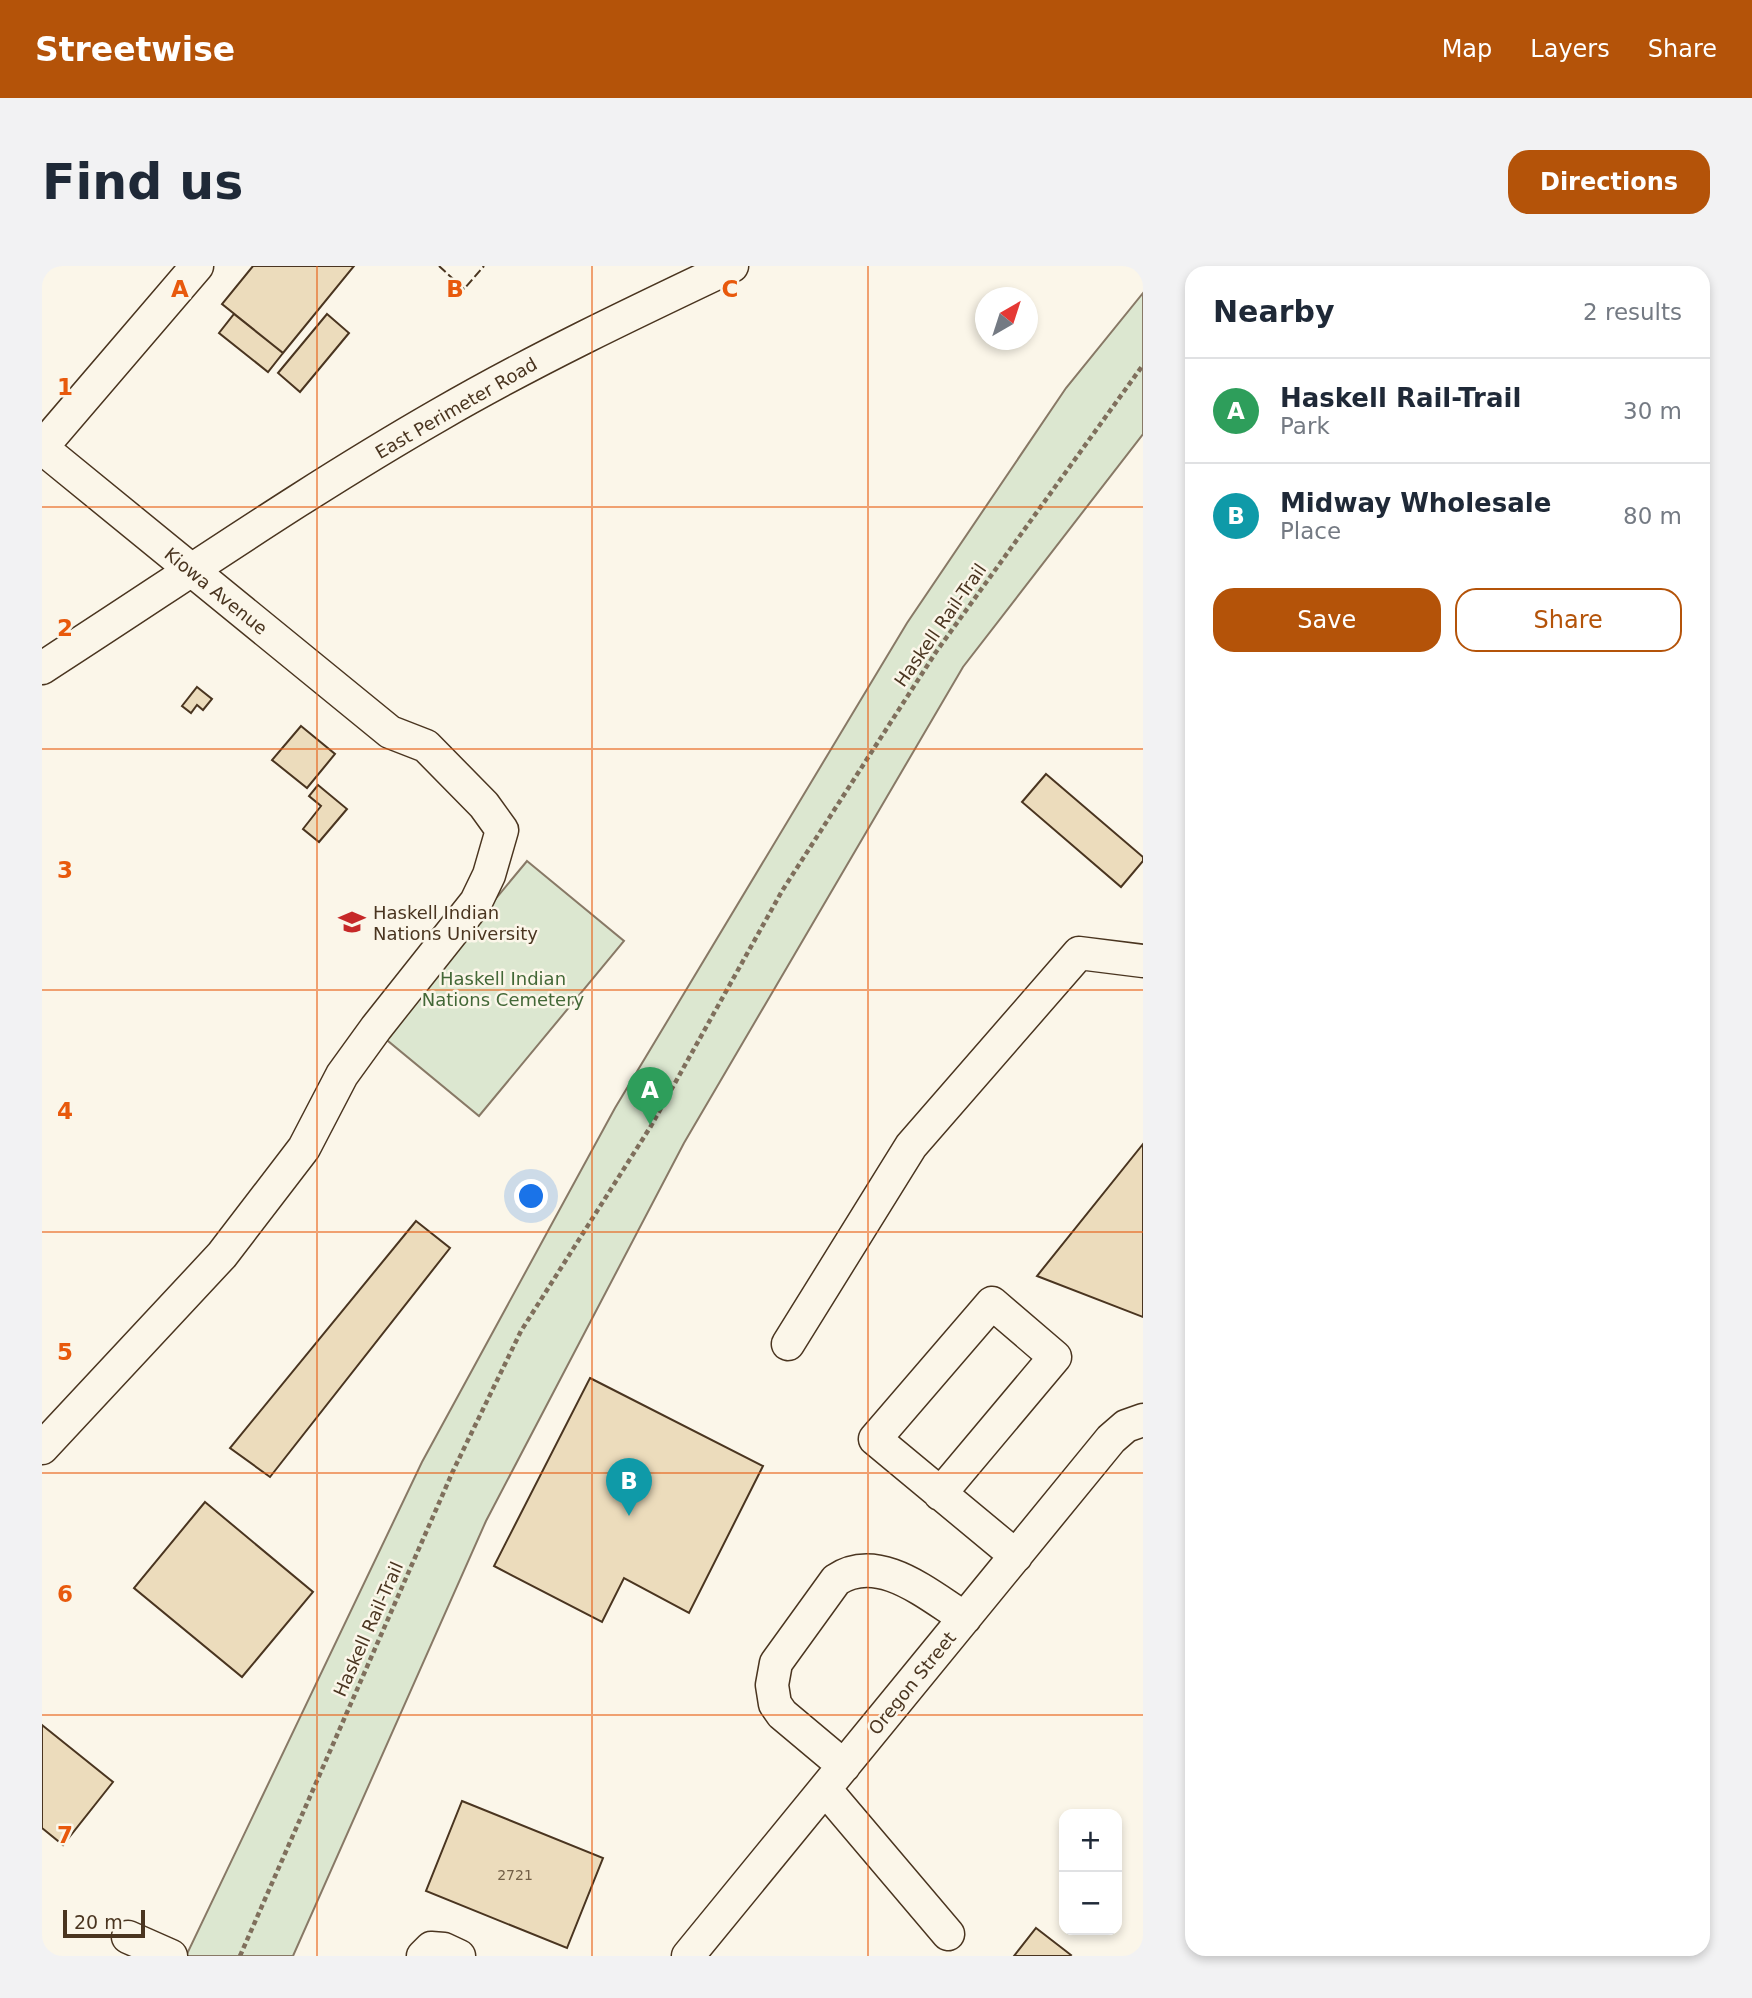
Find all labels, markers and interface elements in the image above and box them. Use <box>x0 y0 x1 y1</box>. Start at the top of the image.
text: Streetwise <box>35 30 235 69</box>
text: Map <box>1442 35 1492 63</box>
text: Layers <box>1530 35 1610 63</box>
text: Share <box>1648 35 1717 63</box>
button: Directions <box>1508 150 1710 214</box>
text: Find us <box>42 154 243 211</box>
text: A <box>171 276 189 302</box>
text: B <box>446 276 464 302</box>
text: C <box>722 276 738 302</box>
north arrow <box>975 287 1038 350</box>
text: Nearby <box>1213 294 1335 329</box>
text: 2 results <box>1583 299 1682 325</box>
street label: East Perimeter Road <box>371 353 541 463</box>
text: 1 <box>57 374 73 400</box>
text: Haskell Rail-Trail <box>1280 383 1521 413</box>
text: A <box>1227 398 1245 424</box>
text: 30 m <box>1623 398 1682 424</box>
text: Park <box>1280 413 1330 439</box>
text: Midway Wholesale <box>1280 488 1551 518</box>
text: B <box>1227 503 1245 529</box>
text: 80 m <box>1623 503 1682 529</box>
text: Place <box>1280 518 1341 544</box>
street label: Kiowa Avenue <box>160 543 272 639</box>
street label: Haskell Rail-Trail <box>890 559 990 691</box>
button: Save <box>1213 588 1441 652</box>
button: Share <box>1455 588 1682 652</box>
text: 2 <box>57 615 73 641</box>
text: 3 <box>57 857 73 883</box>
place label: Haskell Indian Nations University <box>373 902 538 944</box>
school or university icon: Haskell Indian Nations University <box>337 907 367 937</box>
park label: Haskell Indian Nations Cemetery <box>422 968 585 1010</box>
pin: A <box>627 1067 673 1125</box>
text: 4 <box>57 1098 73 1124</box>
your location <box>514 1179 548 1213</box>
text: 5 <box>57 1339 73 1365</box>
pin: B <box>606 1458 652 1516</box>
street label: Haskell Rail-Trail <box>329 1558 407 1700</box>
text: 6 <box>57 1581 73 1607</box>
street label: Oregon Street <box>864 1627 960 1739</box>
map controls <box>1059 1809 1122 1935</box>
button: + <box>1059 1809 1122 1872</box>
text: 7 <box>57 1822 73 1848</box>
house number: 2721 <box>497 1867 533 1883</box>
button: − <box>1059 1872 1122 1935</box>
scale bar <box>63 1907 145 1939</box>
text: 20 m <box>74 1911 123 1933</box>

